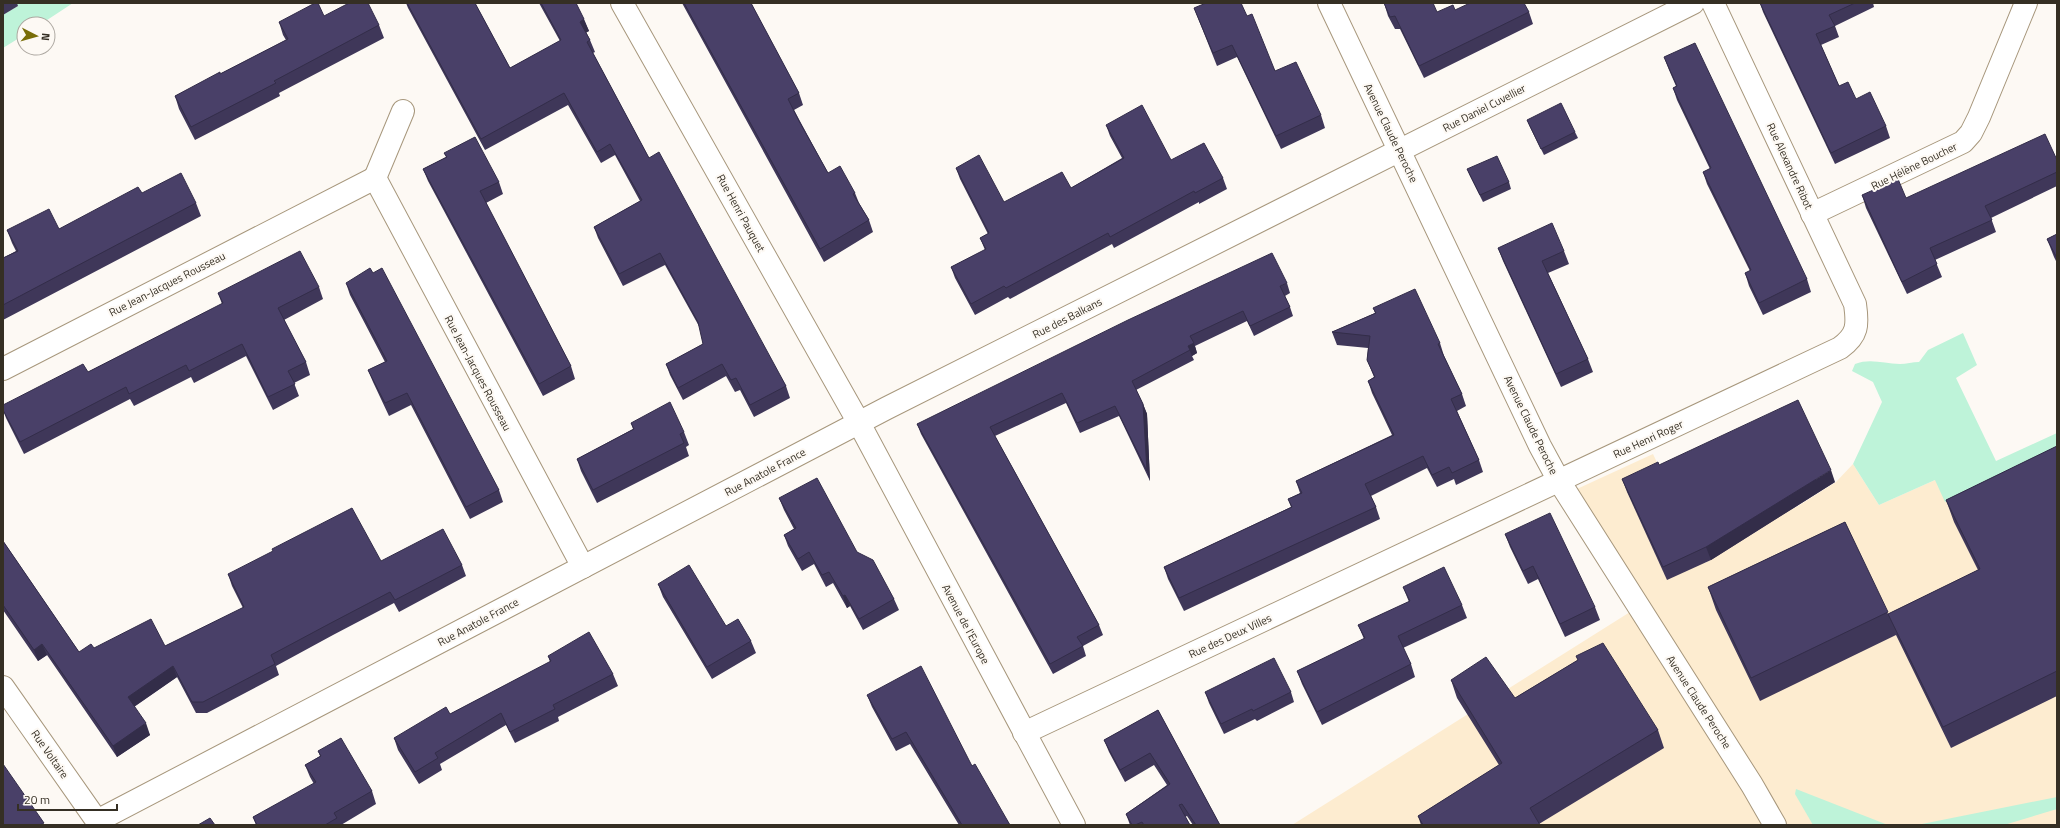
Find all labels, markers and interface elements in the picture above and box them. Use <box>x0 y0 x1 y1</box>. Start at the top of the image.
north arrow <box>16 16 56 56</box>
text: N <box>38 32 54 42</box>
street label: Rue Daniel Cuvellier <box>1440 80 1528 136</box>
street label: Avenue Claude Peroche <box>1360 81 1422 186</box>
street label: Rue Alexandre Ribot <box>1763 120 1817 212</box>
street label: Rue Hélène Boucher <box>1868 138 1960 194</box>
street label: Rue Henri Pauquet <box>713 171 769 255</box>
street label: Rue Jean-Jacques Rousseau <box>106 248 228 320</box>
street label: Rue des Balkans <box>1029 294 1105 342</box>
street label: Rue Jean-Jacques Rousseau <box>441 312 515 434</box>
street label: Avenue Claude Peroche <box>1500 373 1562 478</box>
street label: Rue Henri Roger <box>1610 416 1686 462</box>
street label: Rue Anatole France <box>722 444 809 500</box>
street label: Avenue de l'Europe <box>938 581 994 667</box>
street label: Rue Anatole France <box>435 594 522 650</box>
street label: Rue des Deux Villes <box>1186 610 1274 662</box>
street label: Avenue Claude Peroche <box>1663 652 1735 752</box>
street label: Rue Voltaire <box>27 726 73 782</box>
scale bar <box>18 786 117 812</box>
text: 20 m <box>24 790 50 809</box>

